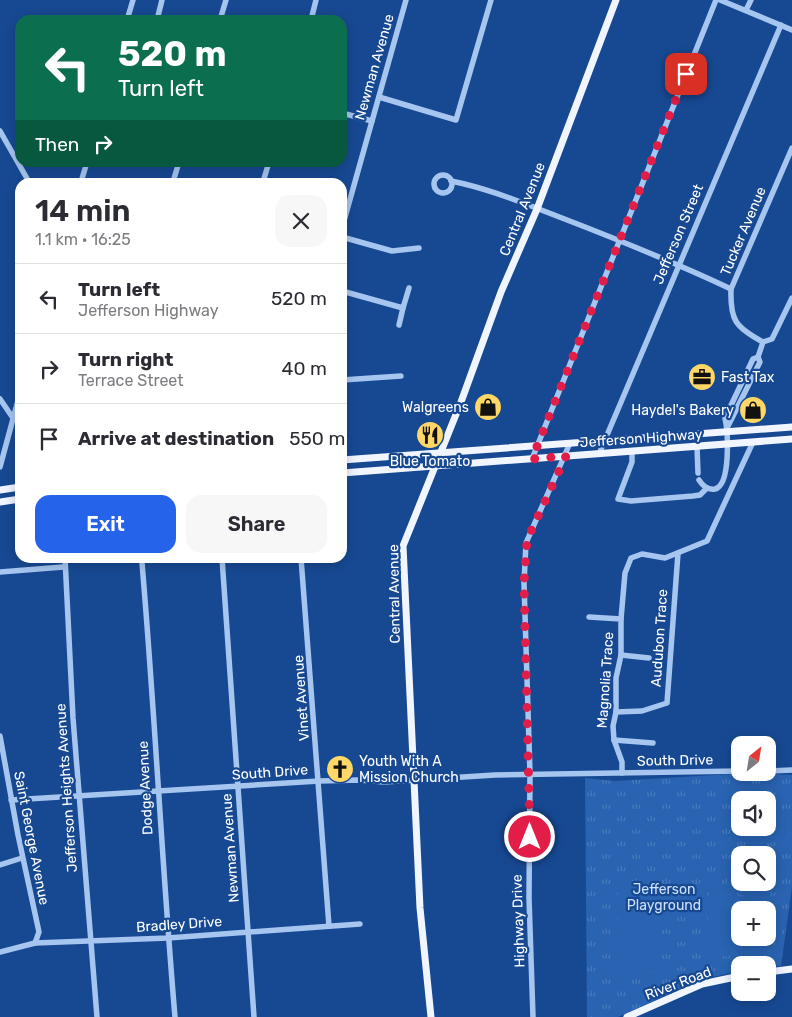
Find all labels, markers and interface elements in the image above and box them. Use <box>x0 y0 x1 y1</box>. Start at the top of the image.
street label: Newman Avenue <box>351 12 398 122</box>
text: 520 m <box>118 33 227 75</box>
icon: left <box>35 35 100 100</box>
pin <box>665 53 707 95</box>
icon: arrive <box>672 60 700 88</box>
text: Turn left <box>118 75 204 102</box>
icon: right <box>89 130 117 158</box>
text: Then <box>35 133 79 156</box>
street label: Central Avenue <box>496 160 549 258</box>
street label: Jefferson Street <box>650 181 707 287</box>
street label: Tucker Avenue <box>717 184 770 278</box>
text: 14 min <box>35 193 131 229</box>
button: close <box>275 195 327 247</box>
text: 1.1 km · 16:25 <box>35 230 131 249</box>
text: Turn left <box>78 278 160 301</box>
icon: left <box>35 285 63 313</box>
text: 520 m <box>271 287 327 310</box>
text: Jefferson Highway <box>78 301 218 320</box>
text: Turn right <box>78 348 173 371</box>
icon: right <box>35 355 63 383</box>
text: 40 m <box>282 357 327 380</box>
office icon: Fast Tax <box>687 362 717 392</box>
place label: Fast Tax <box>721 369 775 386</box>
text: Terrace Street <box>78 371 184 390</box>
shop icon: Walgreens <box>473 392 503 422</box>
shop icon: Haydel's Bakery <box>738 395 768 425</box>
place label: Walgreens <box>402 399 469 416</box>
place label: Haydel's Bakery <box>631 402 734 419</box>
restaurant icon: Blue Tomato <box>415 420 445 450</box>
icon: arrive <box>35 425 63 453</box>
street label: Jefferson Highway <box>579 426 703 451</box>
text: Arrive at destination <box>78 427 274 450</box>
text: 550 m <box>289 427 345 450</box>
place label: Blue Tomato <box>390 453 470 470</box>
button: Exit <box>35 495 176 553</box>
button: Share <box>186 495 327 553</box>
street label: Central Avenue <box>385 544 404 644</box>
street label: Audubon Trace <box>648 588 671 687</box>
street label: Magnolia Trace <box>594 631 617 729</box>
street label: Vinet Avenue <box>290 654 313 742</box>
street label: Jefferson Heights Avenue <box>52 703 81 873</box>
north arrow <box>731 736 776 781</box>
map controls <box>731 736 776 1001</box>
street label: Dodge Avenue <box>135 740 156 836</box>
street label: South Drive <box>637 751 713 770</box>
place label: Youth With A Mission Church <box>359 753 459 786</box>
church icon: Youth With A Mission Church <box>325 754 355 784</box>
street label: South Drive <box>231 761 309 784</box>
street label: Saint George Avenue <box>10 770 53 907</box>
button: sound <box>731 791 776 836</box>
street label: Newman Avenue <box>218 793 243 903</box>
position arrow <box>503 810 555 862</box>
button: search <box>731 846 776 891</box>
street label: Highway Drive <box>508 874 529 968</box>
park label: Jefferson Playground <box>627 881 701 914</box>
button: + <box>731 901 776 946</box>
street label: Bradley Drive <box>136 913 223 936</box>
button: − <box>731 956 776 1001</box>
street label: River Road <box>643 963 714 1004</box>

